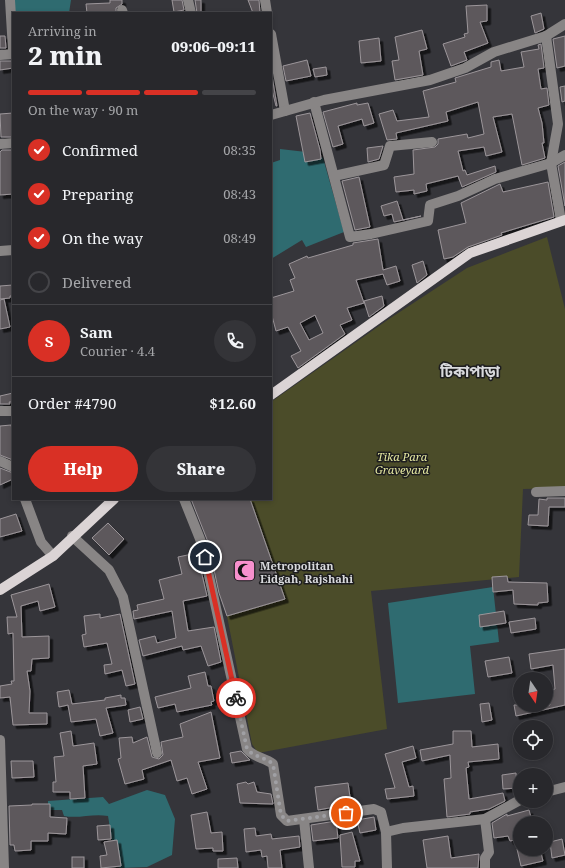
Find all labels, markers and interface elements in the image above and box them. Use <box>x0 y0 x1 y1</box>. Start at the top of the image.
text: Arriving in <box>28 22 97 40</box>
text: 09:06–09:11 <box>171 36 256 56</box>
text: 2 min <box>28 37 103 73</box>
text: On the way · 90 m <box>28 101 138 119</box>
icon: check <box>28 139 50 161</box>
text: Confirmed <box>62 140 138 160</box>
text: 08:35 <box>223 141 256 159</box>
icon: check <box>28 183 50 205</box>
text: Preparing <box>62 184 133 204</box>
text: 08:43 <box>223 185 256 203</box>
icon: check <box>28 227 50 249</box>
text: On the way <box>62 228 143 248</box>
text: 08:49 <box>223 229 256 247</box>
text: Delivered <box>62 272 131 292</box>
button: phone <box>214 320 256 362</box>
text: Sam <box>80 322 112 342</box>
text: S <box>45 331 53 351</box>
text: Courier · 4.4 <box>80 342 155 360</box>
district label: টিকাপাড়া <box>439 361 500 381</box>
text: Order #4790 <box>28 393 116 413</box>
text: $12.60 <box>209 393 256 413</box>
button: Help <box>28 446 138 492</box>
button: Share <box>146 446 256 492</box>
park label: Tika Para Graveyard <box>375 449 430 477</box>
pin <box>188 540 222 574</box>
icon: home <box>194 546 216 568</box>
mosque icon: Metropolitan Eidgah, Rajshahi <box>232 558 258 584</box>
place label: Metropolitan Eidgah, Rajshahi <box>260 558 353 586</box>
north arrow <box>513 672 553 712</box>
map controls <box>513 672 553 856</box>
courier <box>216 678 256 718</box>
icon: bike <box>225 687 247 709</box>
button: locate <box>513 720 553 760</box>
button: + <box>513 768 553 808</box>
pin <box>329 796 363 830</box>
icon: bag <box>335 802 357 824</box>
button: − <box>513 816 553 856</box>

